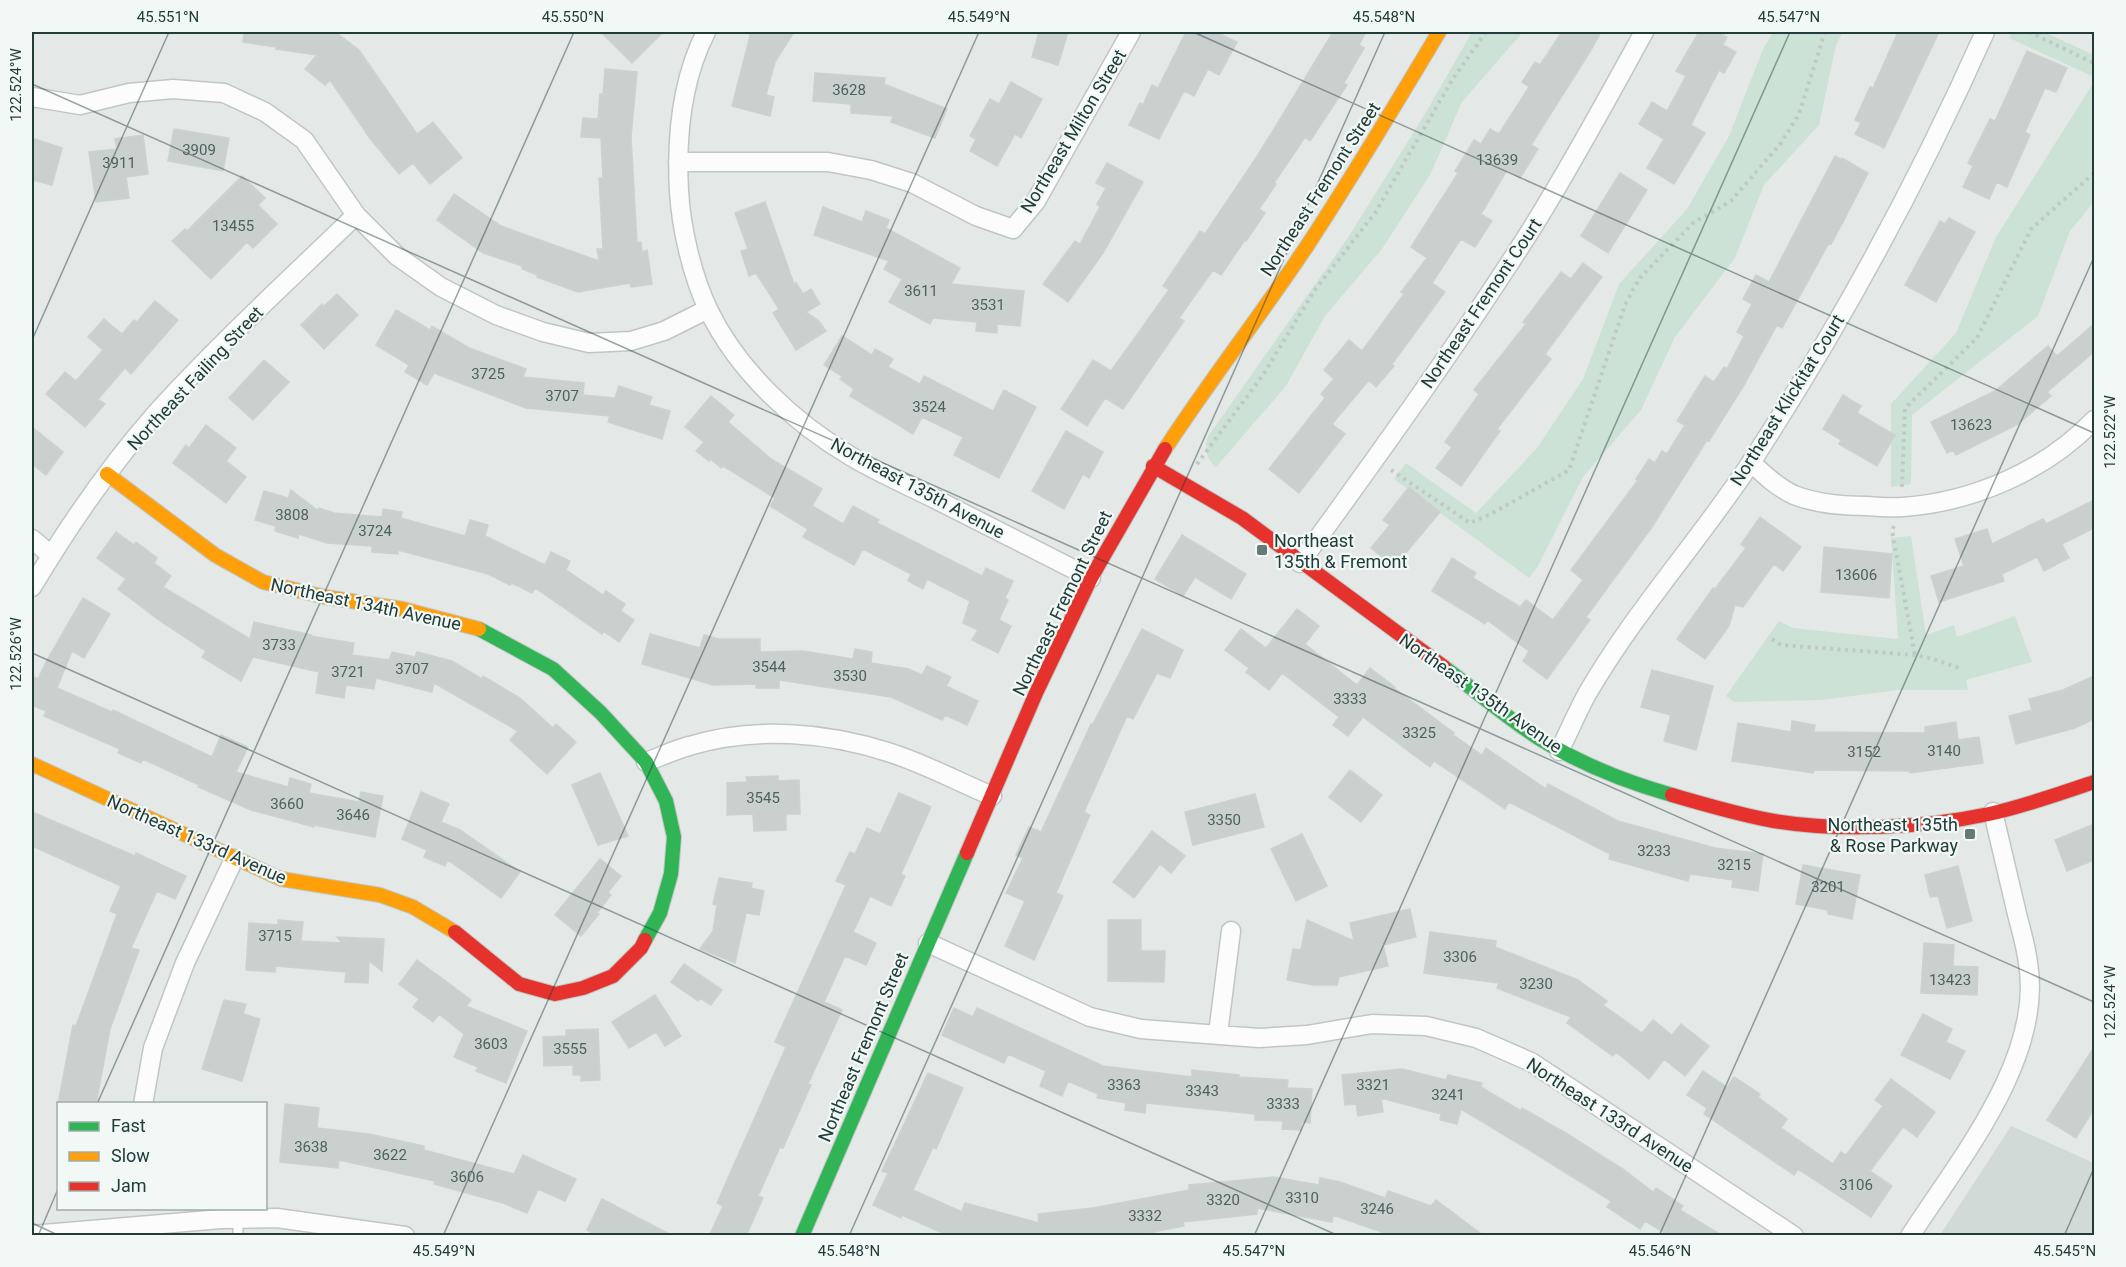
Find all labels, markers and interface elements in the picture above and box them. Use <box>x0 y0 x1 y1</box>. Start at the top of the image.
text: 45.551°N <box>137 8 199 26</box>
text: 45.550°N <box>542 8 604 26</box>
text: 45.549°N <box>948 8 1010 26</box>
text: 45.548°N <box>1353 8 1415 26</box>
text: 45.547°N <box>1758 8 1820 26</box>
street label: Northeast Milton Street <box>1016 45 1130 216</box>
text: 122.524°W <box>7 48 25 122</box>
house number: 3628 <box>832 81 866 99</box>
street label: Northeast Fremont Street <box>1256 98 1384 280</box>
house number: 3909 <box>182 141 216 159</box>
house number: 13639 <box>1476 151 1518 169</box>
house number: 3911 <box>102 154 136 172</box>
street label: Northeast Fremont Court <box>1416 214 1546 392</box>
house number: 13455 <box>212 217 254 235</box>
house number: 3611 <box>904 282 938 300</box>
house number: 3531 <box>971 296 1005 314</box>
street label: Northeast Failing Street <box>123 302 267 454</box>
street label: Northeast Klickitat Court <box>1726 310 1848 489</box>
house number: 3725 <box>471 365 505 383</box>
house number: 3707 <box>545 387 579 405</box>
text: 122.522°W <box>2101 395 2119 469</box>
house number: 3524 <box>912 398 946 416</box>
house number: 13623 <box>1950 416 1992 434</box>
street label: Northeast 135th Avenue <box>827 433 1009 543</box>
house number: 3808 <box>275 506 309 524</box>
street label: Northeast Fremont Street <box>1008 507 1116 699</box>
house number: 3724 <box>358 522 392 540</box>
place label: Northeast 135th & Fremont <box>1274 530 1407 572</box>
marker: Northeast 135th & Fremont <box>1255 543 1269 557</box>
house number: 13606 <box>1835 566 1877 584</box>
street label: Northeast 134th Avenue <box>269 574 463 634</box>
text: 122.526°W <box>7 617 25 691</box>
street label: Northeast 135th Avenue <box>1396 629 1566 757</box>
house number: 3733 <box>262 636 296 654</box>
house number: 3544 <box>752 658 786 676</box>
house number: 3707 <box>395 660 429 678</box>
house number: 3721 <box>331 663 365 681</box>
house number: 3530 <box>833 667 867 685</box>
house number: 3333 <box>1333 690 1367 708</box>
house number: 3325 <box>1402 724 1436 742</box>
house number: 3140 <box>1927 742 1961 760</box>
house number: 3152 <box>1847 743 1881 761</box>
house number: 3545 <box>746 789 780 807</box>
street label: Northeast 133rd Avenue <box>104 790 290 888</box>
house number: 3660 <box>270 795 304 813</box>
house number: 3646 <box>336 806 370 824</box>
house number: 3350 <box>1207 811 1241 829</box>
place label: Northeast 135th & Rose Parkway <box>1827 814 1958 856</box>
marker: Northeast 135th & Rose Parkway <box>1963 827 1977 841</box>
house number: 3233 <box>1637 842 1671 860</box>
house number: 3215 <box>1717 856 1751 874</box>
house number: 3201 <box>1811 878 1845 896</box>
house number: 3715 <box>258 927 292 945</box>
house number: 3306 <box>1443 948 1477 966</box>
street label: Northeast Fremont Street <box>814 949 912 1145</box>
text: 122.524°W <box>2101 965 2119 1039</box>
house number: 13423 <box>1929 971 1971 989</box>
house number: 3230 <box>1519 975 1553 993</box>
house number: 3603 <box>474 1035 508 1053</box>
house number: 3555 <box>553 1040 587 1058</box>
street label: Northeast 133rd Avenue <box>1523 1053 1697 1177</box>
house number: 3363 <box>1107 1076 1141 1094</box>
house number: 3321 <box>1356 1076 1390 1094</box>
house number: 3343 <box>1185 1082 1219 1100</box>
house number: 3241 <box>1431 1086 1465 1104</box>
house number: 3333 <box>1266 1095 1300 1113</box>
legend <box>57 1102 267 1210</box>
text: Fast <box>111 1115 146 1136</box>
house number: 3638 <box>294 1138 328 1156</box>
text: Slow <box>111 1145 150 1166</box>
house number: 3622 <box>373 1146 407 1164</box>
house number: 3606 <box>450 1168 484 1186</box>
text: Jam <box>111 1175 147 1196</box>
house number: 3106 <box>1839 1176 1873 1194</box>
house number: 3310 <box>1285 1189 1319 1207</box>
house number: 3320 <box>1206 1191 1240 1209</box>
house number: 3246 <box>1360 1200 1394 1218</box>
house number: 3332 <box>1128 1207 1162 1225</box>
text: 45.549°N <box>413 1242 475 1260</box>
text: 45.548°N <box>818 1242 880 1260</box>
text: 45.547°N <box>1223 1242 1285 1260</box>
text: 45.546°N <box>1629 1242 1691 1260</box>
text: 45.545°N <box>2034 1242 2096 1260</box>

